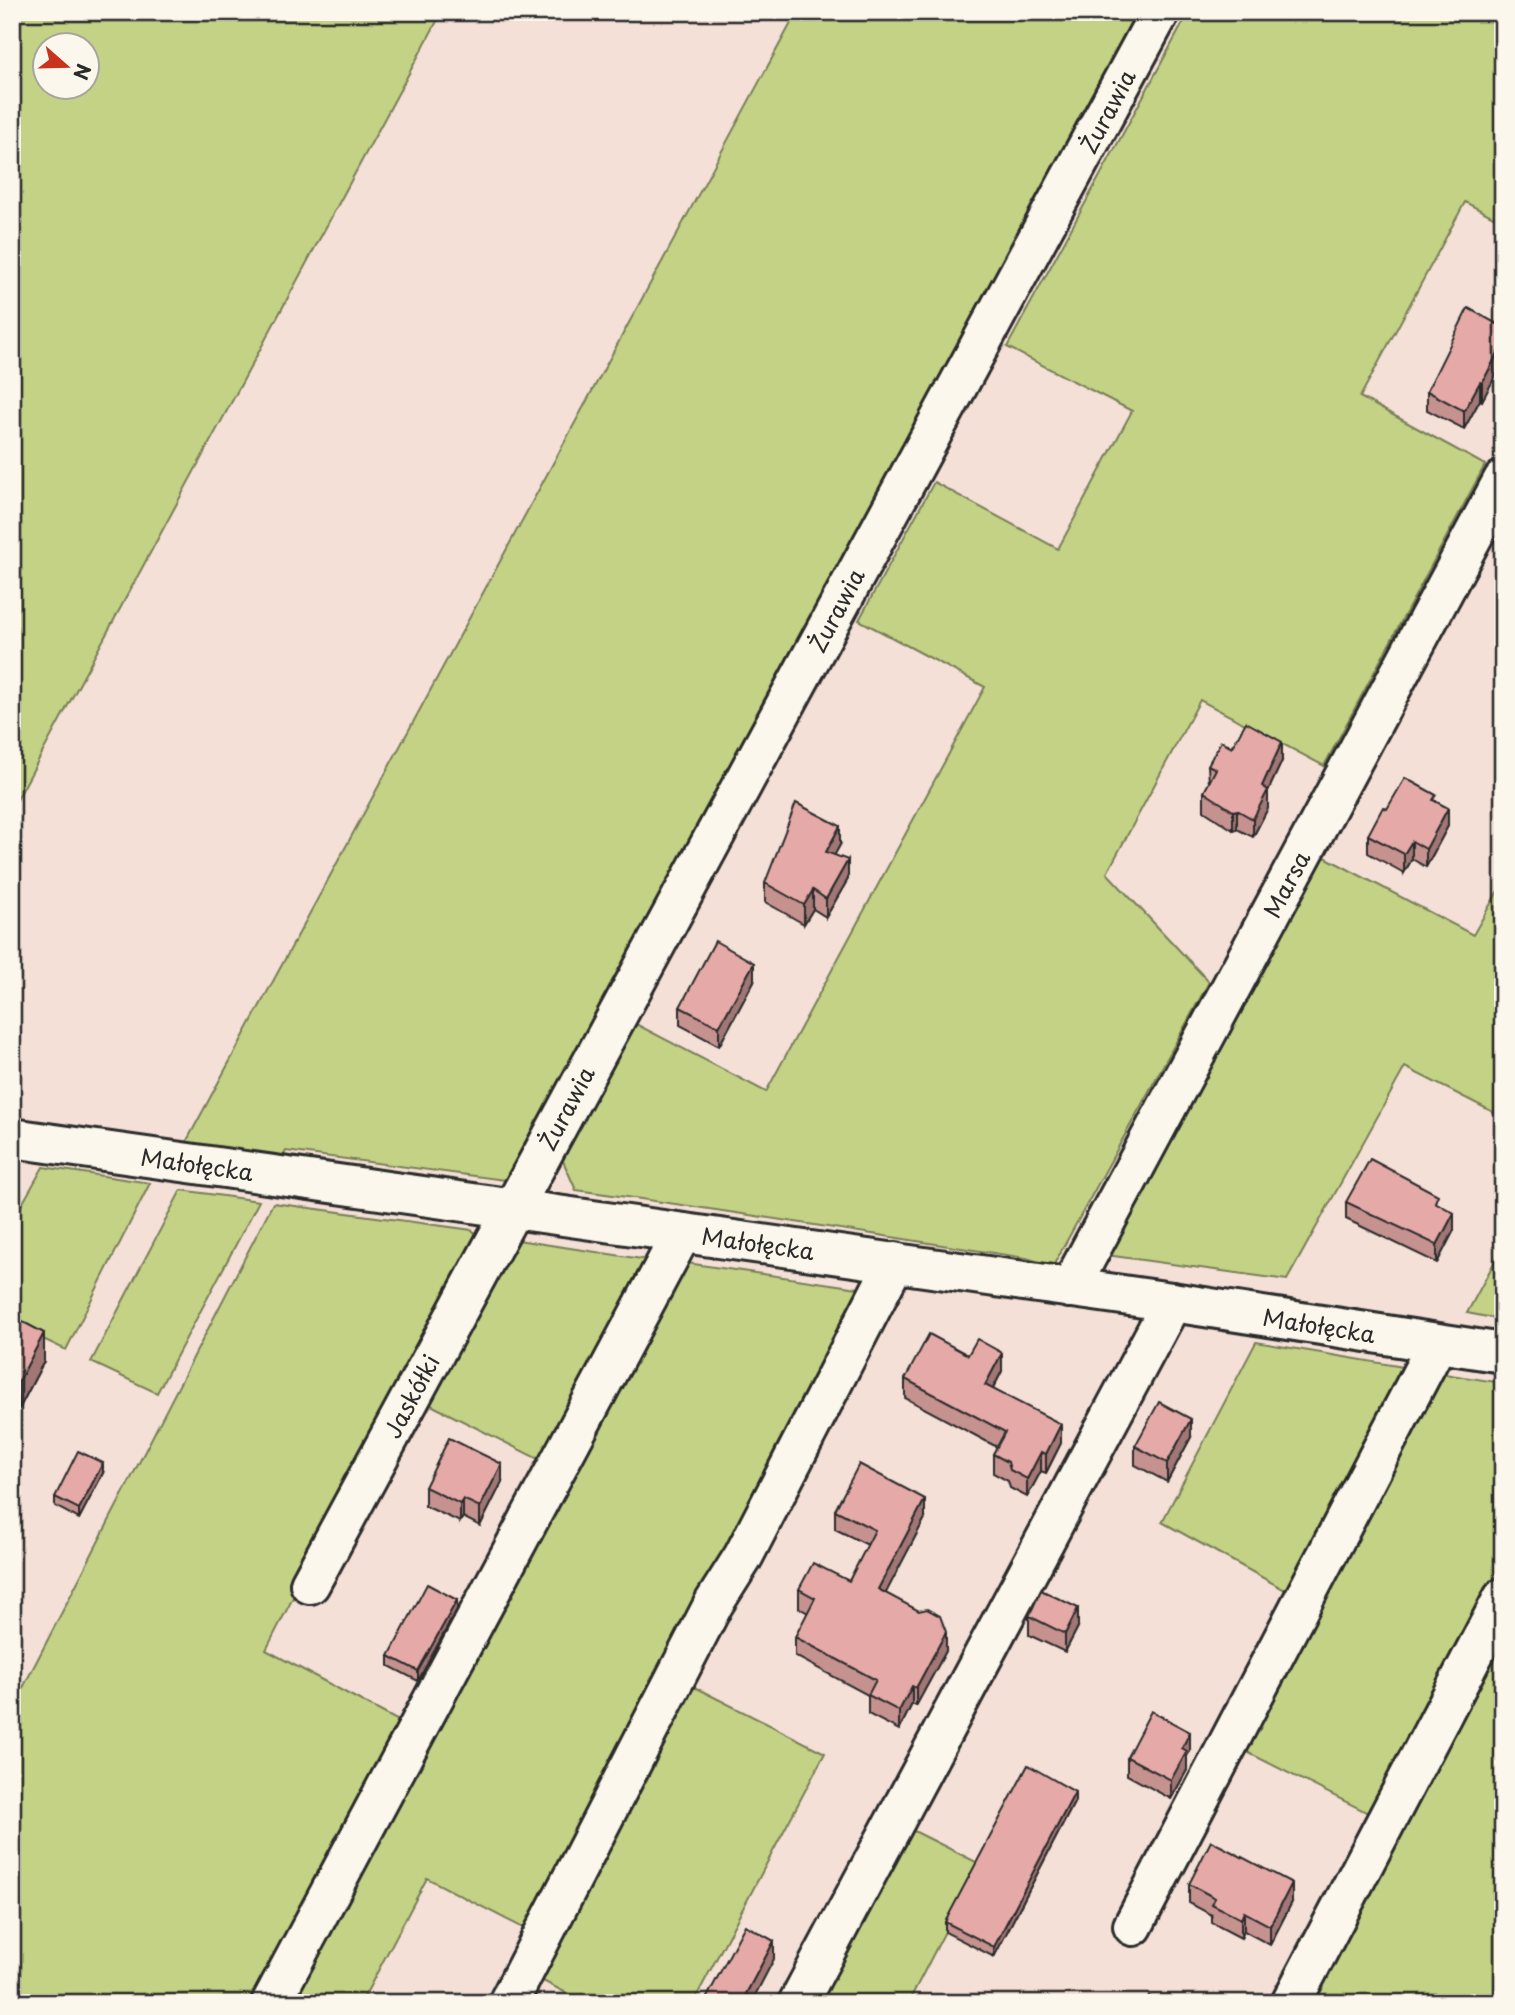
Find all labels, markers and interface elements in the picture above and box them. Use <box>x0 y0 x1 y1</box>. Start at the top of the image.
north arrow <box>32 32 102 102</box>
text: N <box>67 60 99 84</box>
street label: Żurawia <box>1070 63 1144 159</box>
street label: Żurawia <box>799 562 873 658</box>
street label: Marsa <box>1254 844 1318 924</box>
street label: Żurawia <box>529 1060 603 1156</box>
street label: Małołęcka <box>138 1139 256 1189</box>
street label: Małołęcka <box>699 1218 817 1268</box>
street label: Małołęcka <box>1260 1299 1378 1351</box>
street label: Jaskółki <box>374 1348 448 1444</box>

